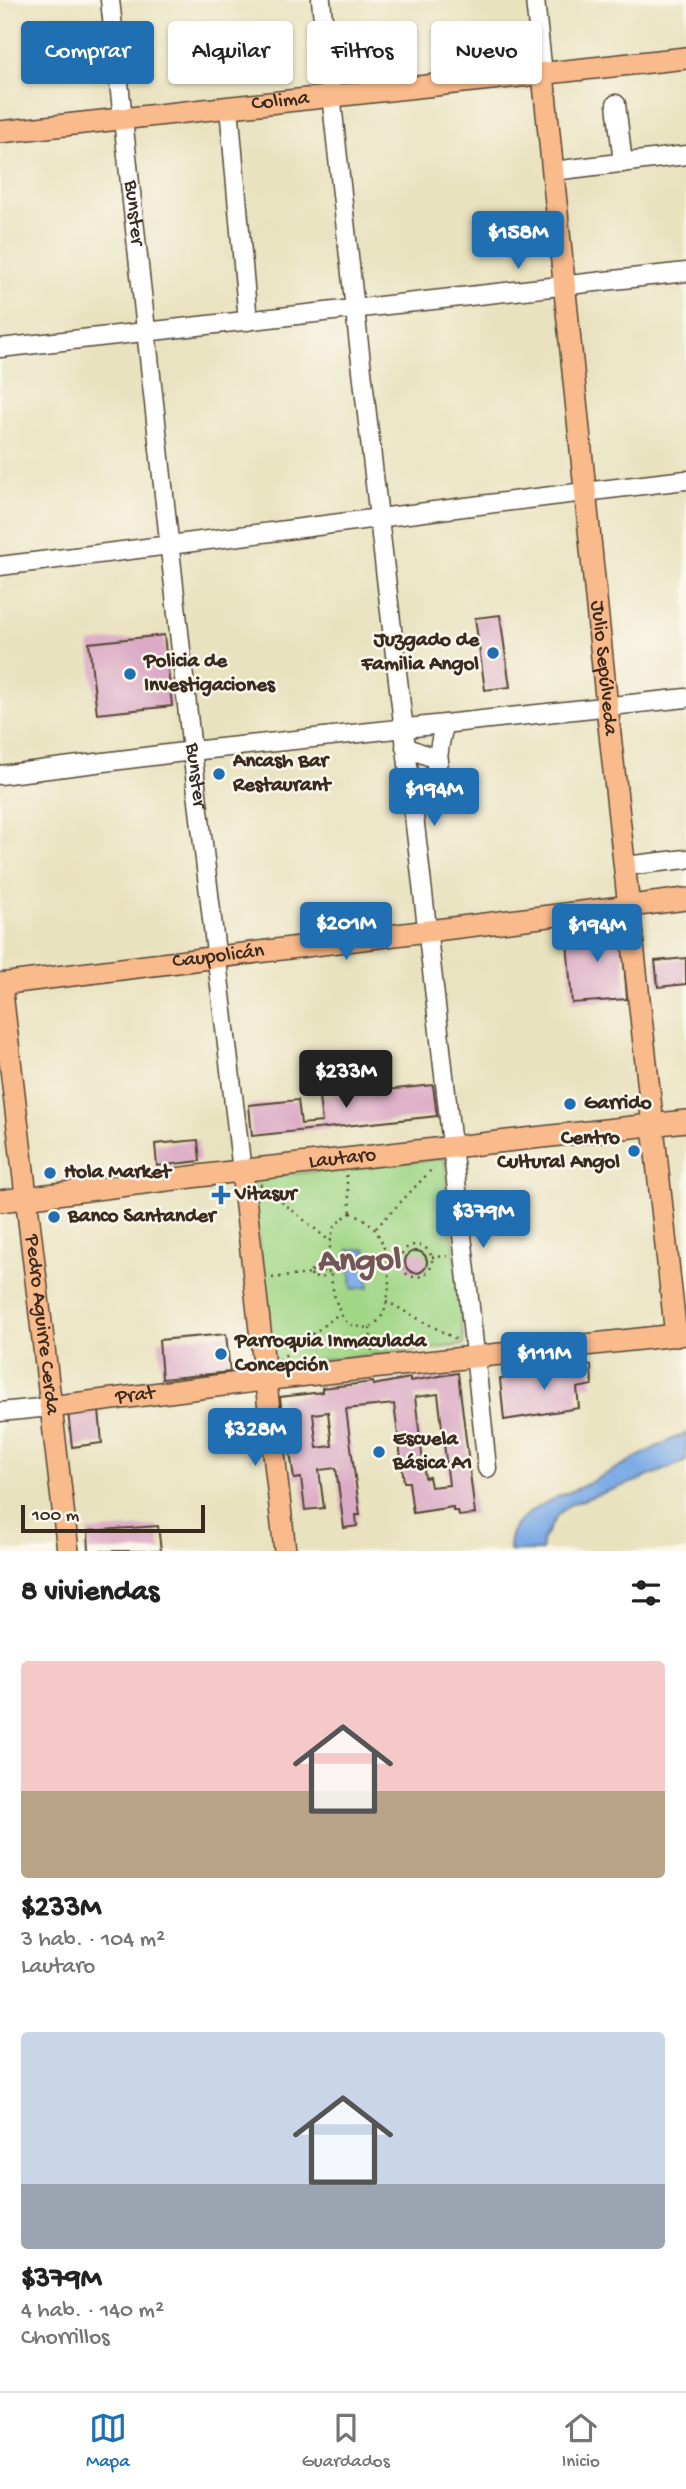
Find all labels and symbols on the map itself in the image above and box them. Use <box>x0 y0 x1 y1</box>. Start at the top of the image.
street label: Colima <box>250 86 312 117</box>
street label: Bunster <box>117 178 149 248</box>
pin: $158M <box>469 212 567 271</box>
street label: Julio Sepúlveda <box>584 599 623 738</box>
place label: Juzgado de Familia Angol <box>360 629 480 678</box>
marker: Juzgado de Familia Angol <box>485 645 501 661</box>
place label: Policia de Investigaciones <box>143 650 276 699</box>
marker: Policia de Investigaciones <box>122 666 138 682</box>
street label: Bunster <box>179 741 211 811</box>
place label: Ancash Bar Restaurant <box>232 750 333 799</box>
marker: Ancash Bar Restaurant <box>211 766 227 782</box>
pin: $194M <box>385 768 483 828</box>
pin: $201M <box>297 902 395 962</box>
pin: $194M <box>548 904 646 964</box>
street label: Caupolicán <box>171 939 266 975</box>
pin: $233M <box>297 1050 395 1110</box>
place label: Garrido <box>584 1092 652 1117</box>
marker: Garrido <box>562 1096 578 1112</box>
place label: Centro Cultural Angol <box>496 1127 620 1176</box>
street label: Lautaro <box>307 1143 378 1175</box>
marker: Centro Cultural Angol <box>626 1143 642 1159</box>
place label: Hola Market <box>64 1161 173 1186</box>
marker: Hola Market <box>42 1165 58 1181</box>
place label: Vitasur <box>234 1183 299 1208</box>
marker: Vitasur <box>213 1187 229 1203</box>
pin: $379M <box>434 1190 532 1250</box>
place label: Banco Santander <box>67 1205 218 1230</box>
marker: Banco Santander <box>46 1209 62 1225</box>
street label: Pedro Aguirre Cerda <box>18 1232 64 1417</box>
district label: Angol <box>317 1242 402 1283</box>
place label: Parroquia Inmaculada Concepción <box>234 1330 428 1379</box>
pin: $111M <box>495 1332 593 1392</box>
marker: Parroquia Inmaculada Concepción <box>213 1346 229 1362</box>
street label: Prat <box>113 1381 159 1411</box>
pin: $328M <box>206 1408 304 1468</box>
place label: Escuela Básica A1 <box>392 1428 472 1477</box>
marker: Escuela Básica A1 <box>371 1444 387 1460</box>
scale bar <box>21 1502 205 1534</box>

